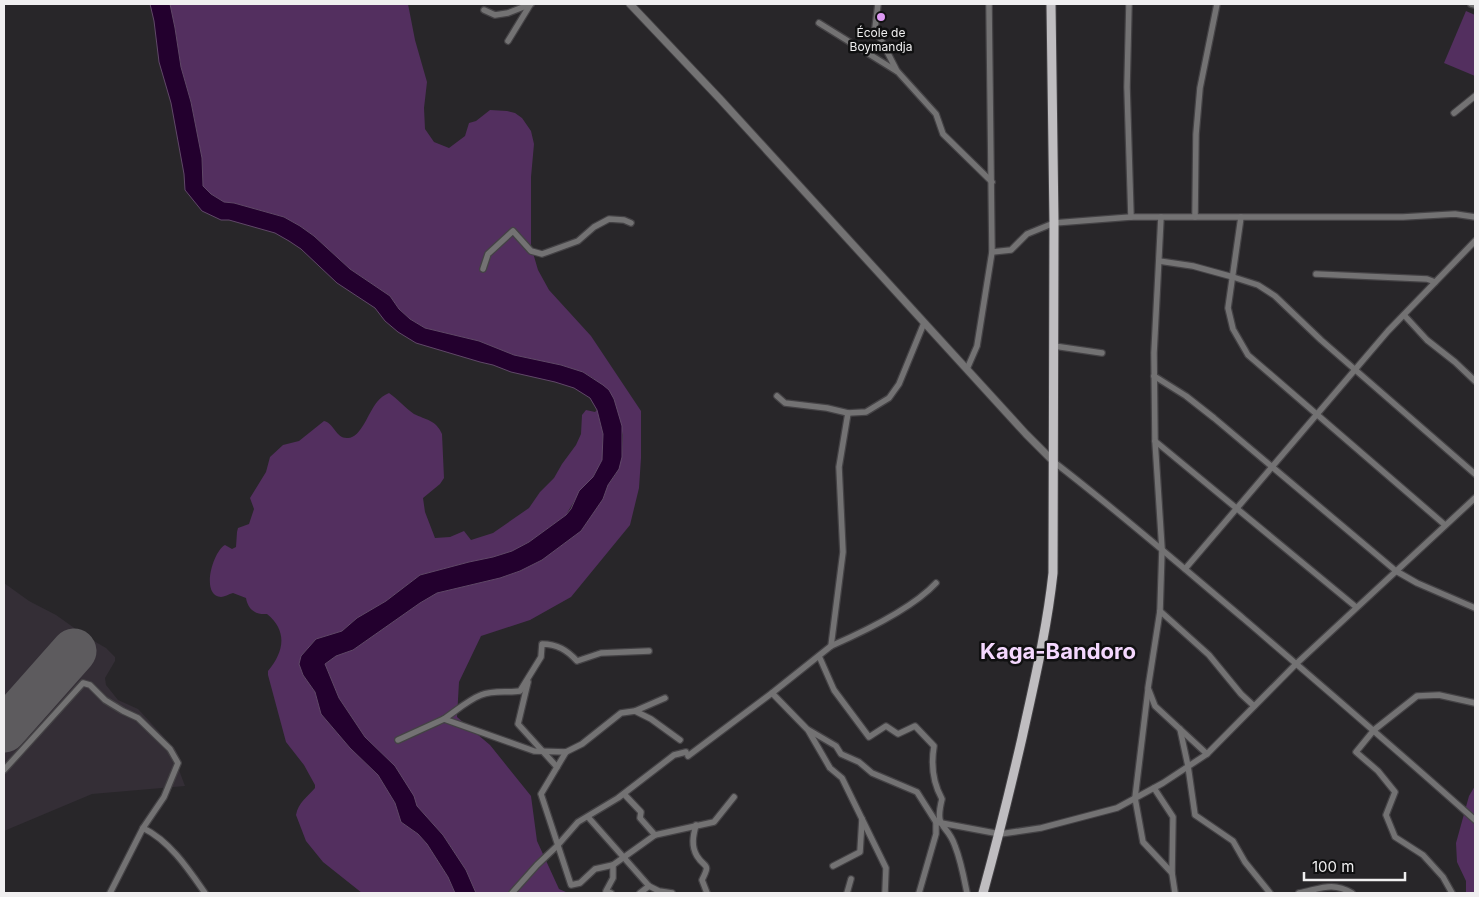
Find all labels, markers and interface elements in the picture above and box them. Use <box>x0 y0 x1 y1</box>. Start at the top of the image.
marker: École de Boymandja <box>875 11 887 23</box>
place label: École de Boymandja <box>850 25 912 54</box>
district label: Kaga-Bandoro <box>980 638 1136 664</box>
scale bar <box>1304 850 1405 882</box>
text: 100 m <box>1312 857 1354 876</box>

